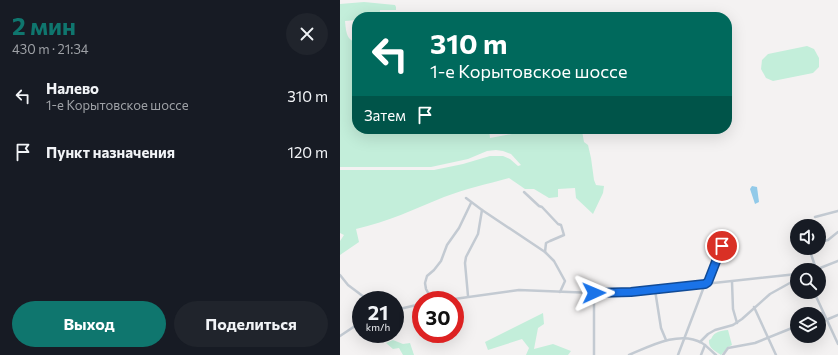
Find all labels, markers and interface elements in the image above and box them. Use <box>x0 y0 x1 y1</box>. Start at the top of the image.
text: 2 мин <box>12 11 76 40</box>
button: close <box>286 13 328 55</box>
text: 310 m <box>430 26 507 60</box>
icon: left <box>364 28 416 80</box>
text: 430 m · 21:34 <box>12 41 89 57</box>
text: 1-е Корытовское шоссе <box>430 60 627 82</box>
text: Налево <box>46 79 99 97</box>
icon: left <box>12 85 34 107</box>
text: 310 m <box>287 87 328 105</box>
text: 1-е Корытовское шоссе <box>46 97 189 113</box>
icon: arrive <box>414 104 436 126</box>
text: Затем <box>364 106 406 124</box>
icon: arrive <box>12 141 34 163</box>
text: Пункт назначения <box>46 143 175 161</box>
text: 120 m <box>288 143 328 161</box>
map controls <box>790 219 826 343</box>
button: sound <box>790 219 826 255</box>
pin <box>705 229 739 263</box>
icon: arrive <box>711 235 733 257</box>
button: search <box>790 263 826 299</box>
position arrow <box>573 272 615 314</box>
speed limit sign: 30 <box>412 291 464 343</box>
text: 21 <box>368 300 388 324</box>
button: Выход <box>12 301 166 347</box>
button: Поделиться <box>174 301 328 347</box>
button: layers <box>790 307 826 343</box>
text: km/h <box>366 321 390 333</box>

